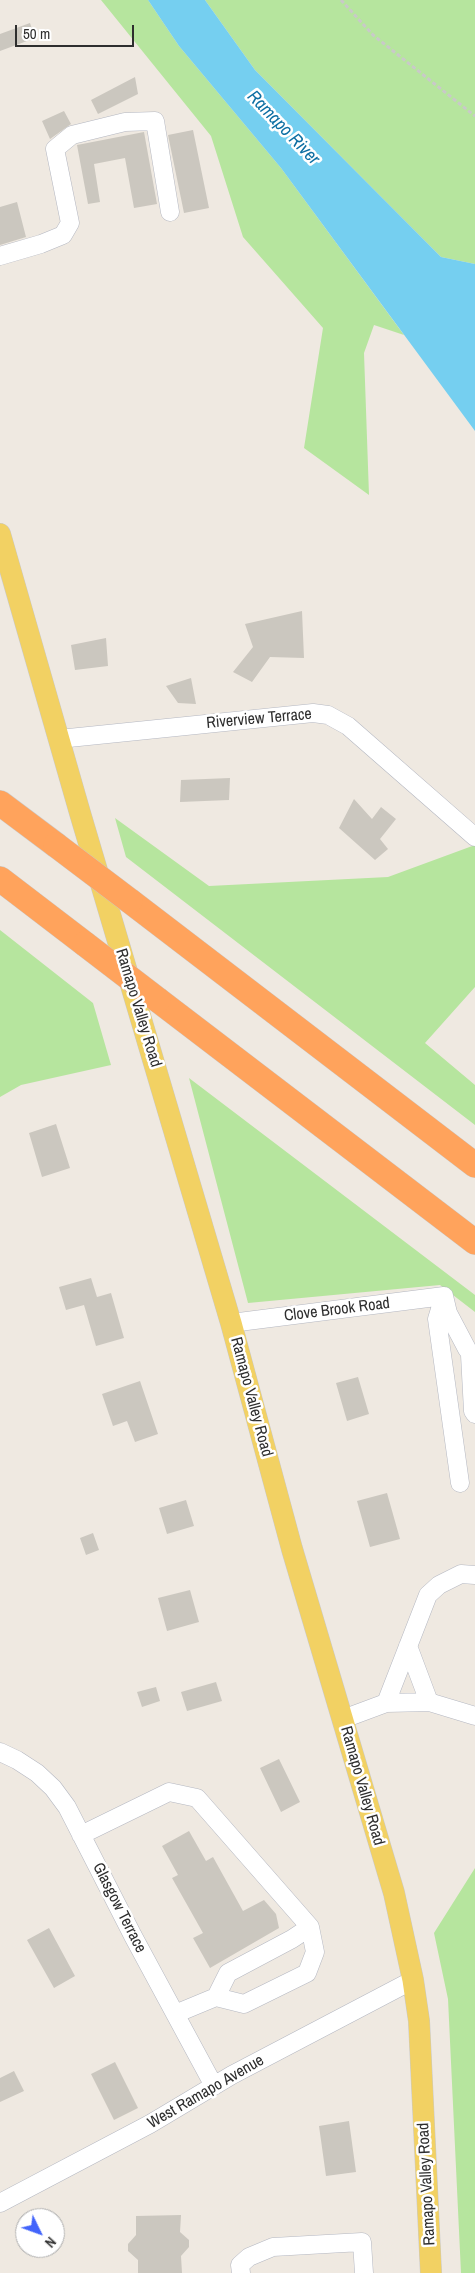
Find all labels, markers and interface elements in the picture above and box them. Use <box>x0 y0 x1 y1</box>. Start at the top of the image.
scale bar <box>18 15 136 47</box>
text: 50 m <box>23 23 50 44</box>
water label: Ramapo River <box>242 86 324 170</box>
street label: Riverview Terrace <box>206 705 312 733</box>
street label: Ramapo Valley Road <box>111 946 165 1070</box>
street label: Clove Brook Road <box>283 1294 391 1326</box>
street label: Ramapo Valley Road <box>226 1335 276 1459</box>
street label: Ramapo Valley Road <box>336 1724 388 1848</box>
street label: Glasgow Terrace <box>88 1860 150 1956</box>
street label: West Ramapo Avenue <box>145 2051 267 2133</box>
street label: Ramapo Valley Road <box>414 2122 440 2246</box>
north arrow <box>15 2208 65 2258</box>
text: N <box>41 2233 60 2251</box>

